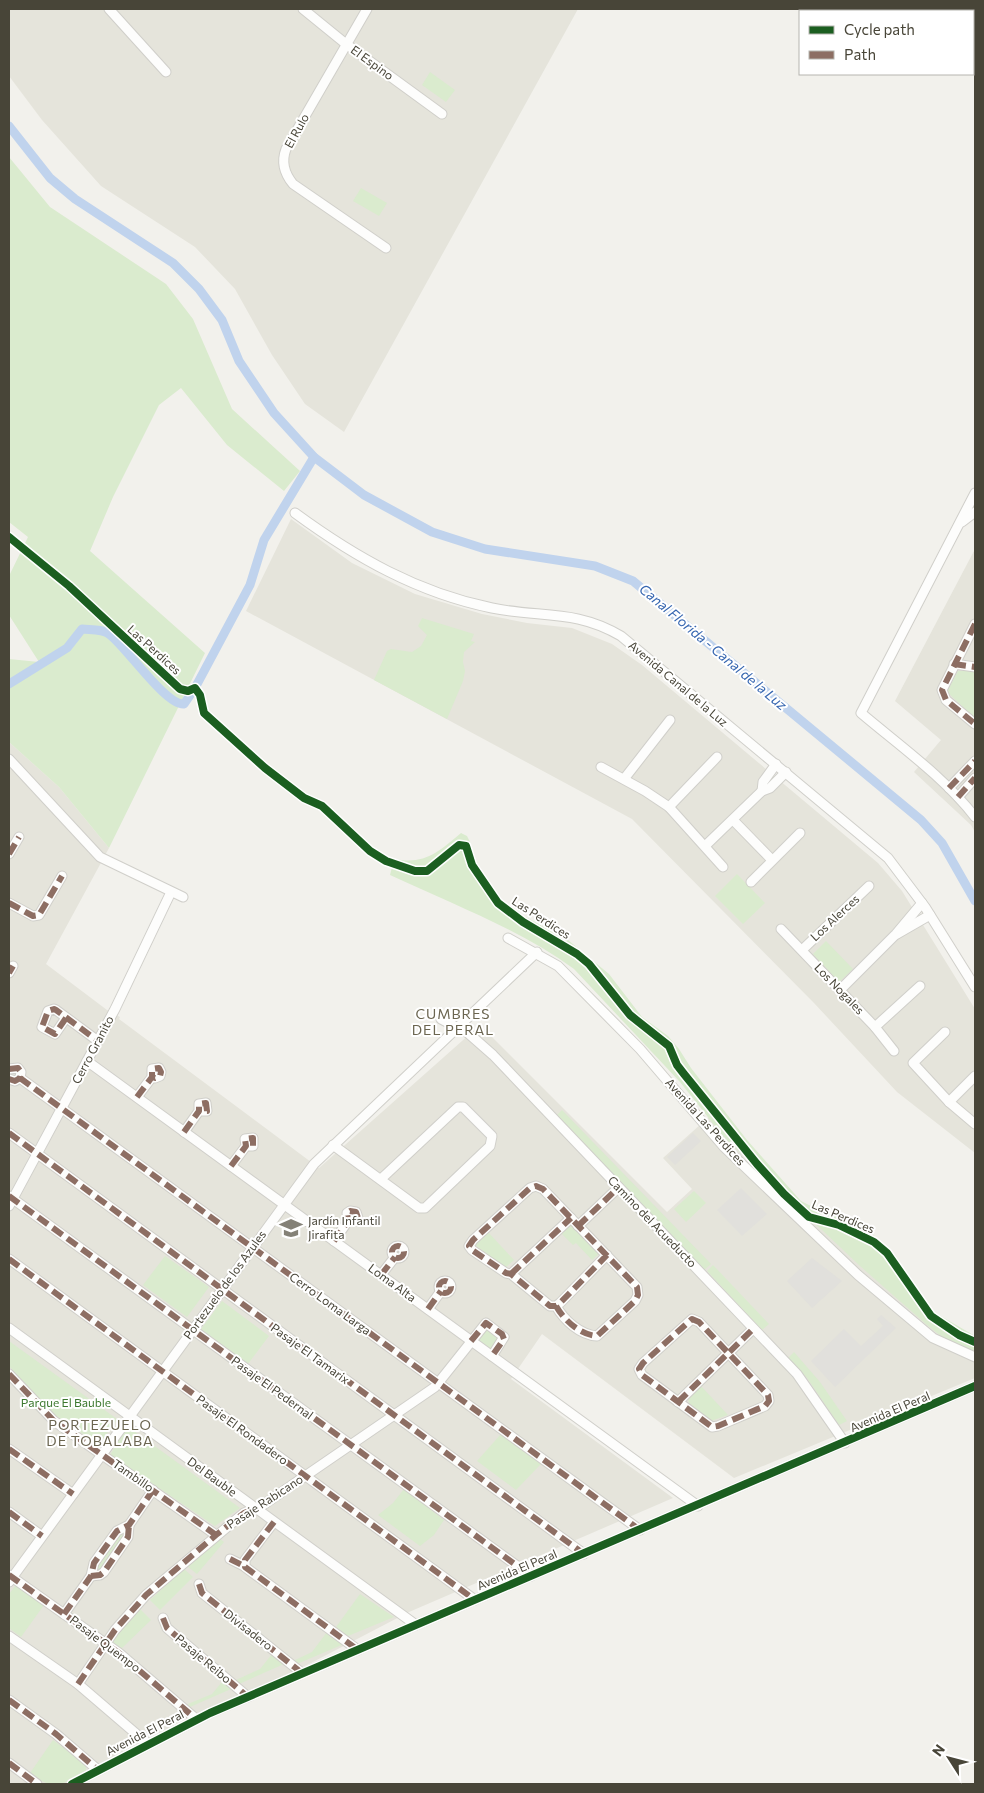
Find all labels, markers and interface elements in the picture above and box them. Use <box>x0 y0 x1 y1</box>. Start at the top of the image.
legend <box>799 10 974 75</box>
text: Cycle path <box>844 20 915 38</box>
street label: El Espino <box>349 42 397 82</box>
text: Path <box>844 45 876 63</box>
street label: El Rulo <box>281 111 311 150</box>
water label: Canal Florida - Canal de la Luz <box>636 580 791 713</box>
street label: Las Perdices <box>125 622 184 677</box>
street label: Avenida Canal de la Luz <box>626 638 731 729</box>
street label: Los Alerces <box>807 891 862 943</box>
street label: Las Perdices <box>510 893 573 941</box>
street label: Los Nogales <box>812 960 867 1017</box>
district label: CUMBRES DEL PERAL <box>412 1005 494 1038</box>
street label: Cerro Granito <box>68 1013 116 1086</box>
street label: Avenida Las Perdices <box>663 1075 749 1168</box>
street label: Camino del Acueducto <box>605 1173 700 1270</box>
street label: Las Perdices <box>810 1197 877 1236</box>
place label: Jardín Infantil Jirafita <box>308 1213 381 1242</box>
school or university icon: Jardín Infantil Jirafita <box>278 1215 304 1241</box>
street label: Portezuelo de los Azules <box>180 1227 268 1342</box>
street label: Loma Alta <box>366 1260 419 1304</box>
street label: Cerro Loma Larga <box>287 1269 374 1337</box>
street label: Pasaje El Tamarix <box>269 1320 353 1387</box>
street label: Pasaje El Pedernal <box>229 1353 316 1422</box>
street label: Avenida El Peral <box>847 1388 932 1434</box>
street label: Pasaje El Rondadero <box>194 1391 291 1467</box>
park label: Parque El Bauble <box>21 1395 111 1409</box>
district label: PORTEZUELO DE TOBALABA <box>46 1416 154 1449</box>
street label: Del Bauble <box>185 1454 240 1499</box>
street label: Tambillo <box>110 1456 157 1494</box>
street label: Pasaje Rabicano <box>224 1471 305 1531</box>
street label: Avenida El Peral <box>474 1546 559 1592</box>
street label: Divisadero <box>221 1606 276 1653</box>
street label: Pasaje Quempo <box>68 1612 144 1674</box>
street label: Pasaje Reibo <box>173 1631 234 1686</box>
street label: Avenida El Peral <box>103 1706 186 1758</box>
north arrow <box>924 1733 974 1783</box>
text: N <box>928 1741 948 1759</box>

